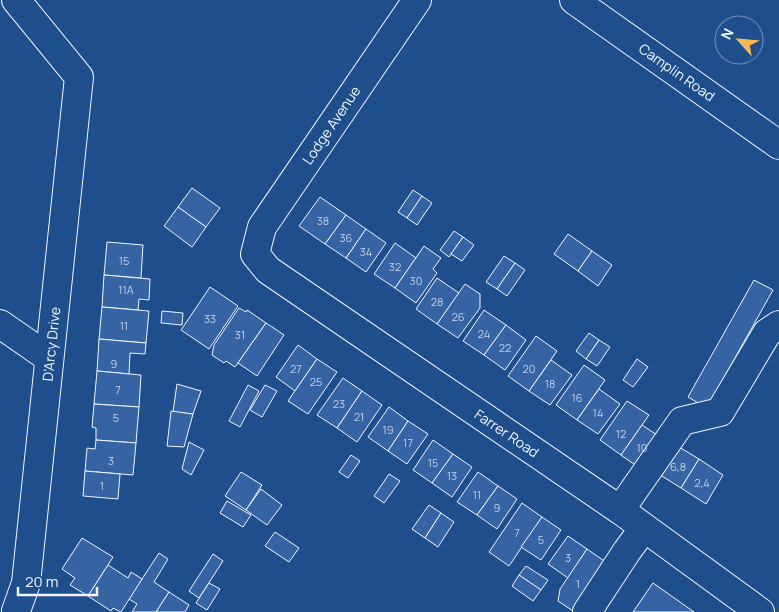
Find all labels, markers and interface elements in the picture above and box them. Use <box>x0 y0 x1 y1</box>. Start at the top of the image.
north arrow <box>714 15 764 65</box>
text: N <box>716 25 738 43</box>
street label: Camplin Road <box>635 39 719 105</box>
street label: Lodge Avenue <box>298 82 364 168</box>
house number: 38 <box>317 213 329 228</box>
house number: 36 <box>340 230 353 245</box>
house number: 34 <box>360 244 372 259</box>
house number: 15 <box>119 253 129 268</box>
house number: 32 <box>389 259 401 274</box>
house number: 30 <box>410 273 422 288</box>
house number: 11A <box>118 282 134 297</box>
house number: 28 <box>431 294 443 309</box>
street label: D'Arcy Drive <box>38 306 64 382</box>
house number: 26 <box>451 309 465 324</box>
house number: 33 <box>204 311 216 326</box>
house number: 11 <box>120 318 128 333</box>
house number: 24 <box>478 326 490 341</box>
house number: 31 <box>235 327 245 342</box>
house number: 22 <box>499 340 511 355</box>
house number: 9 <box>111 356 118 371</box>
house number: 27 <box>290 361 302 376</box>
house number: 20 <box>523 361 535 376</box>
house number: 25 <box>310 374 322 389</box>
house number: 18 <box>545 376 555 391</box>
house number: 7 <box>115 382 121 397</box>
house number: 16 <box>571 390 583 405</box>
house number: 23 <box>333 396 345 411</box>
street label: Farrer Road <box>471 405 543 461</box>
house number: 14 <box>593 405 603 420</box>
house number: 21 <box>354 409 364 424</box>
house number: 5 <box>113 410 119 425</box>
house number: 19 <box>382 422 394 437</box>
house number: 12 <box>616 426 626 441</box>
house number: 17 <box>403 435 413 450</box>
house number: 10 <box>636 440 648 455</box>
house number: 3 <box>108 453 114 468</box>
house number: 15 <box>428 455 438 470</box>
house number: 6,8 <box>670 459 686 474</box>
house number: 13 <box>447 468 457 483</box>
house number: 2,4 <box>694 475 710 490</box>
house number: 1 <box>100 478 104 493</box>
house number: 11 <box>473 487 481 502</box>
house number: 9 <box>494 500 501 515</box>
house number: 7 <box>514 525 520 540</box>
house number: 5 <box>538 532 544 547</box>
house number: 3 <box>565 550 571 565</box>
scale bar <box>18 564 96 596</box>
text: 20 m <box>25 571 58 592</box>
house number: 1 <box>576 576 580 591</box>

